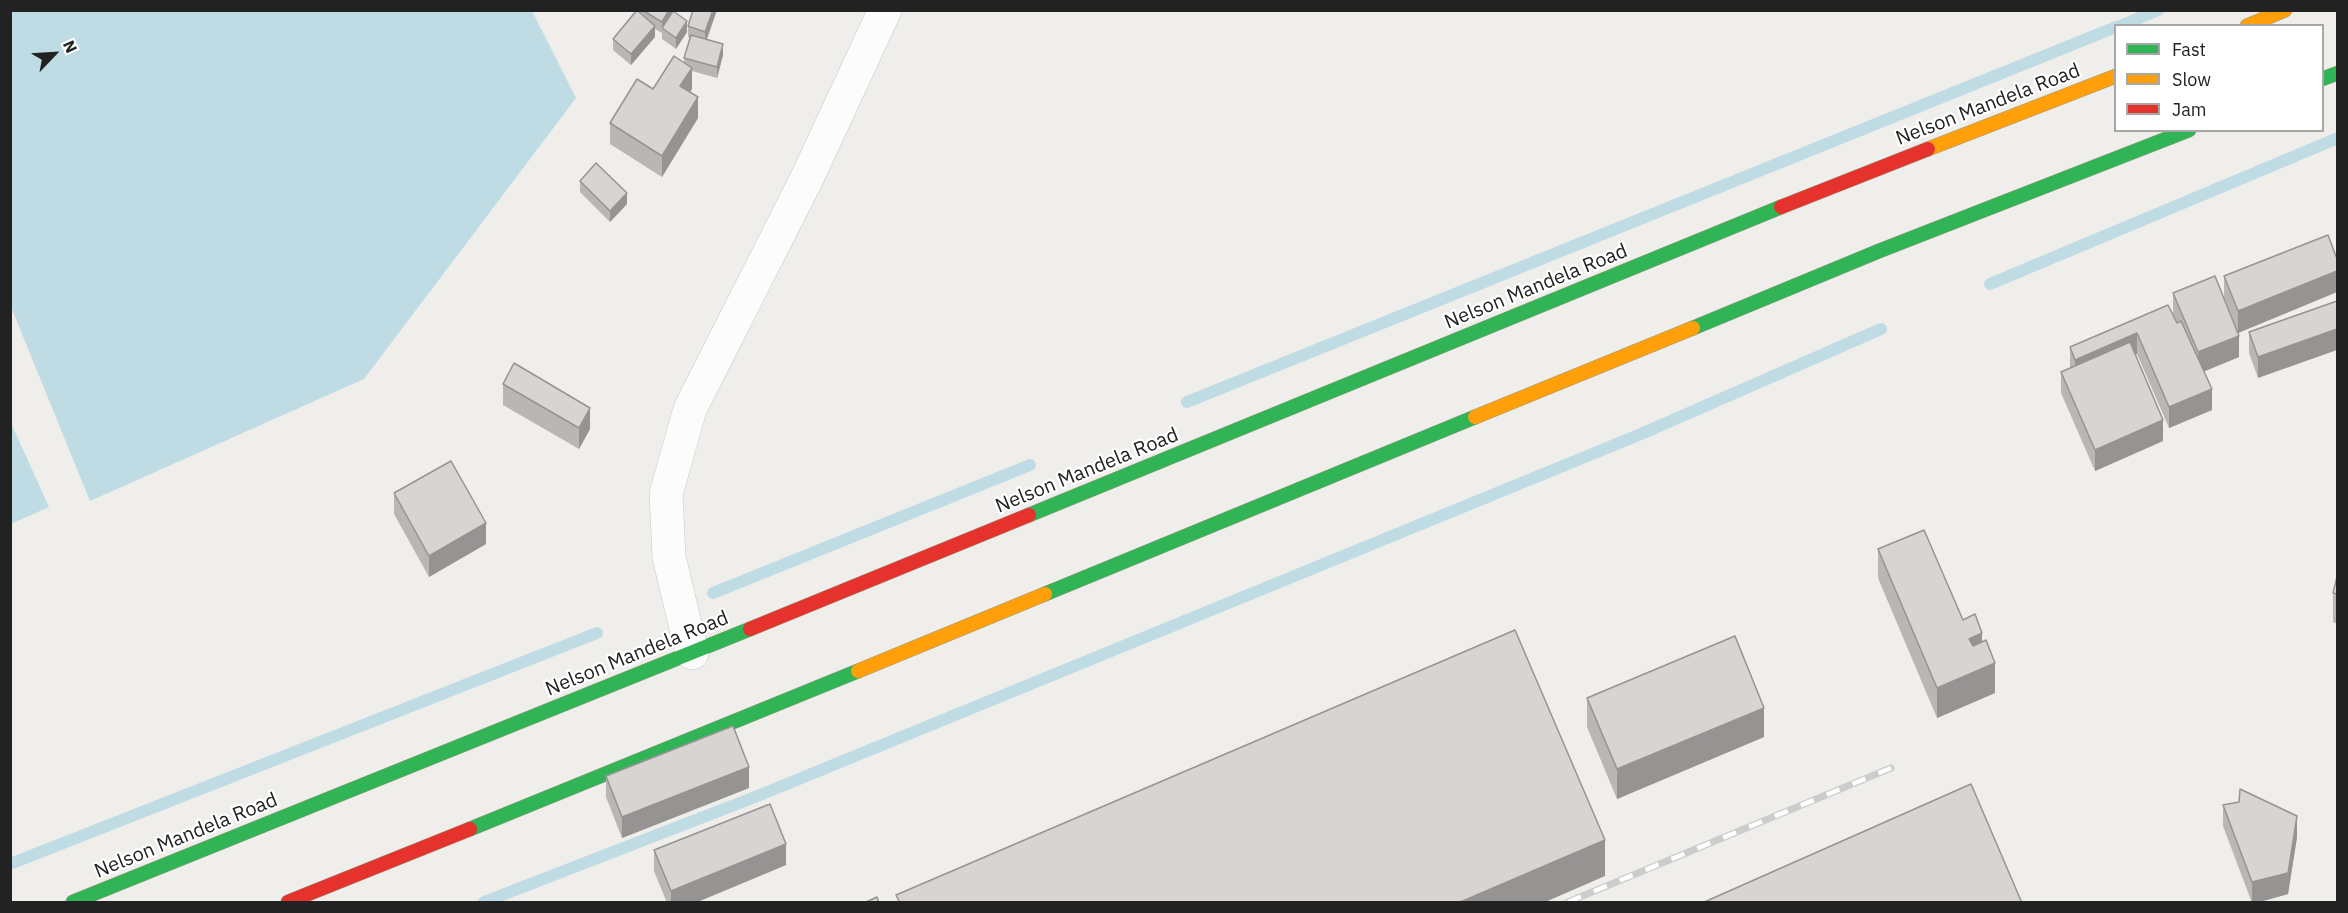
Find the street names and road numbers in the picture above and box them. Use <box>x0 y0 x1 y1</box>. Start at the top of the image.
street label: Nelson Mandela Road <box>1893 59 2083 151</box>
street label: Nelson Mandela Road <box>1441 239 1631 335</box>
street label: Nelson Mandela Road <box>992 423 1182 519</box>
street label: Nelson Mandela Road <box>542 606 732 702</box>
street label: Nelson Mandela Road <box>91 788 281 884</box>

